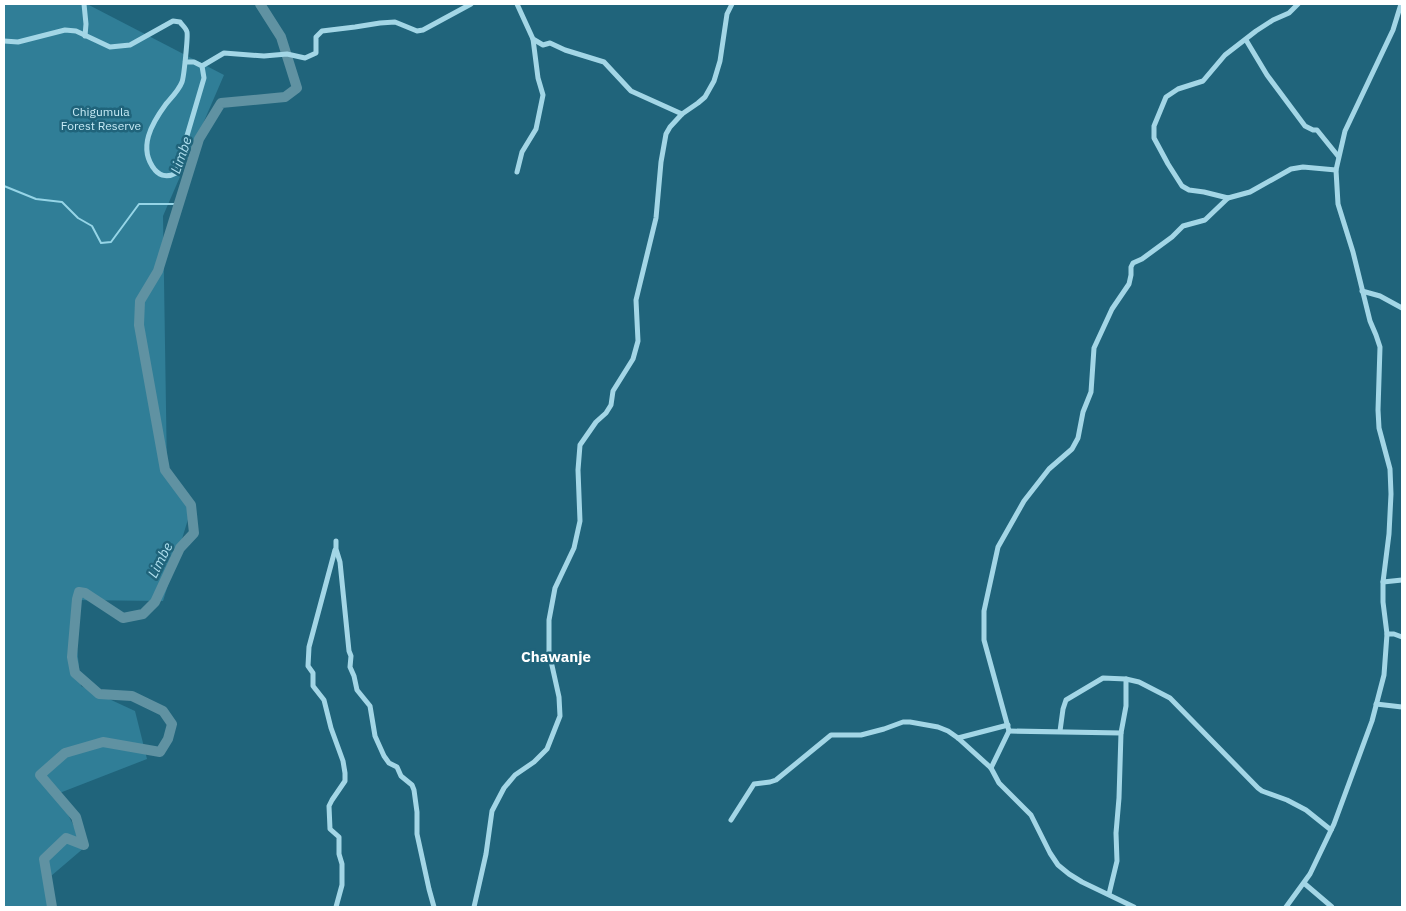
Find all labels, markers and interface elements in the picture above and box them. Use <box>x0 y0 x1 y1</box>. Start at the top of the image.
park label: Chigumula Forest Reserve <box>61 104 142 133</box>
water label: Limbe <box>166 134 196 176</box>
water label: Limbe <box>143 539 177 581</box>
district label: Chawanje <box>521 647 591 666</box>

